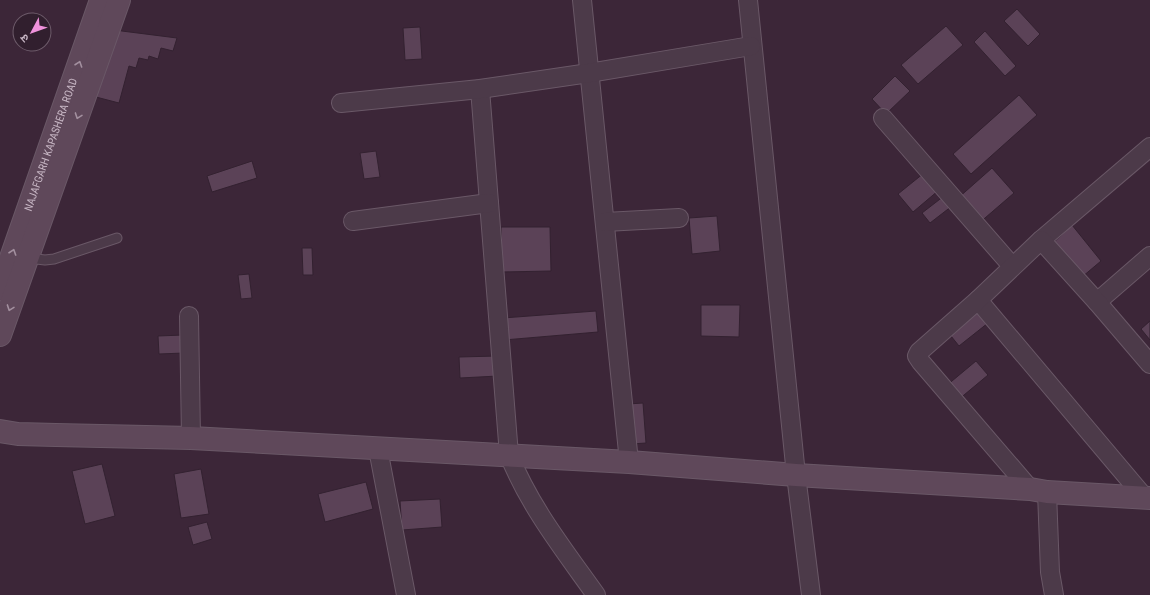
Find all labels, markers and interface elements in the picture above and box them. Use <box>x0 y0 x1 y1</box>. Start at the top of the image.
north arrow <box>12 12 52 52</box>
text: उ <box>17 31 32 45</box>
one-way arrow <box>74 60 83 67</box>
street label: NAJAFGARH KAPASHERA ROAD <box>22 77 80 213</box>
one-way arrow <box>74 112 83 119</box>
one-way arrow <box>8 249 17 256</box>
one-way arrow <box>6 304 14 311</box>

